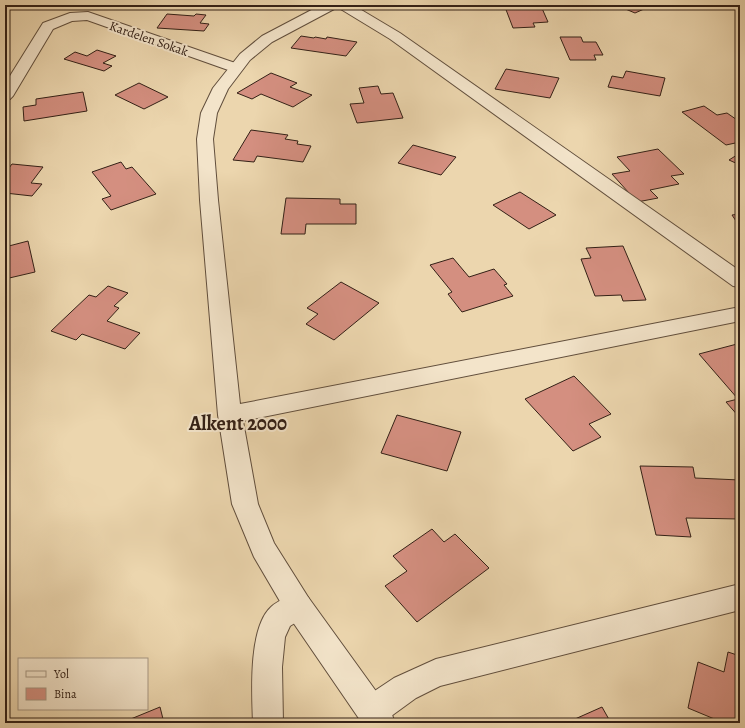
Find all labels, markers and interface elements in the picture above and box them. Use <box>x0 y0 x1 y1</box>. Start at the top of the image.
street label: Kardelen Sokak <box>107 17 191 60</box>
district label: Alkent 2000 <box>188 410 287 437</box>
legend <box>18 658 148 710</box>
text: Yol <box>53 666 69 682</box>
text: Bina <box>54 686 77 702</box>

